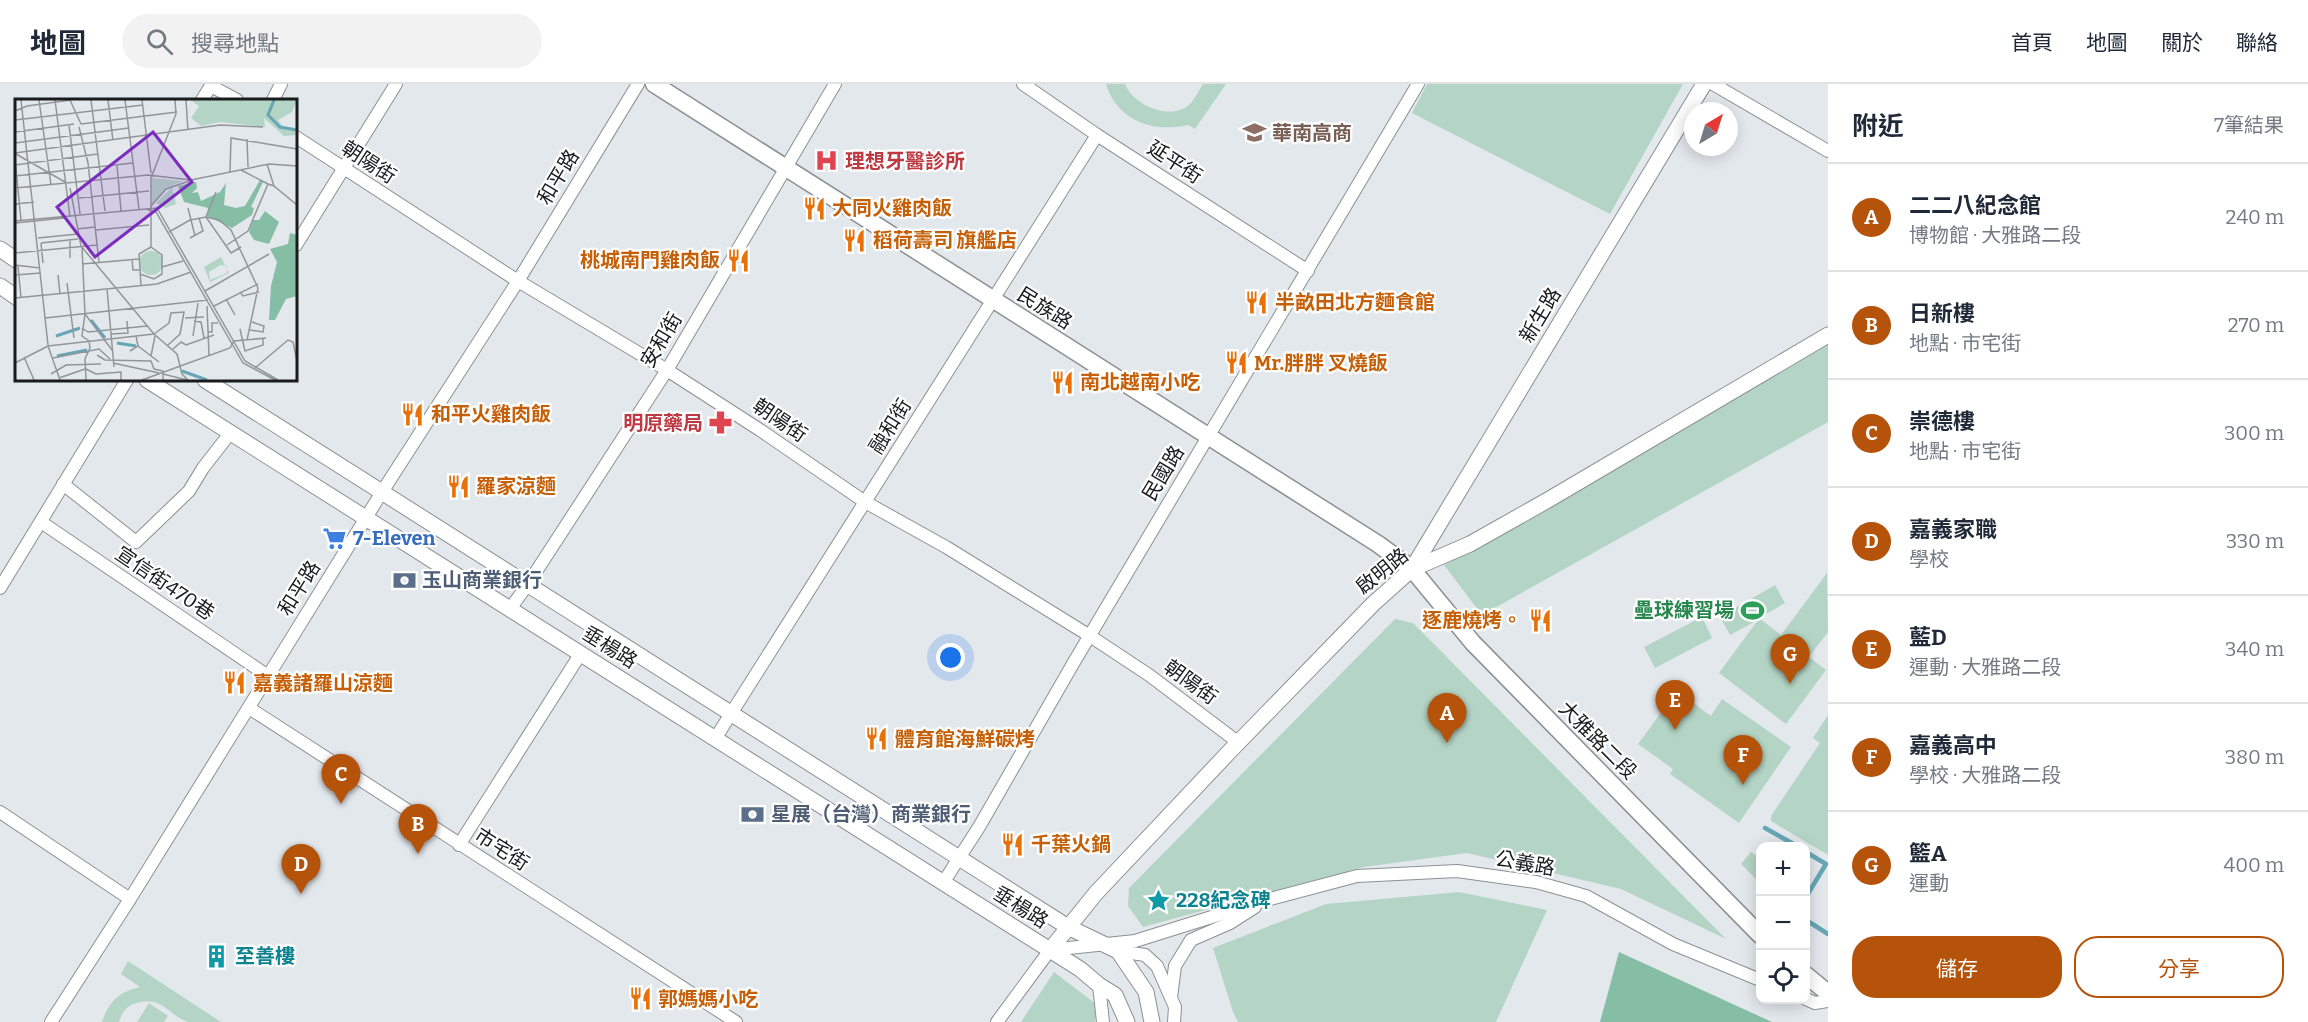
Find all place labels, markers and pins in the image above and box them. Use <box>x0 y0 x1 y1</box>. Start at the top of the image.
school or university icon: 華南高商 <box>1241 120 1267 146</box>
place label: 華南高商 <box>1272 121 1352 145</box>
hospital icon: 理想牙醫診所 <box>814 148 840 174</box>
place label: 理想牙醫診所 <box>845 149 965 173</box>
restaurant icon: 大同火雞肉飯 <box>801 195 827 221</box>
place label: 大同火雞肉飯 <box>832 196 952 220</box>
restaurant icon: 稻荷壽司 旗艦店 <box>842 227 868 253</box>
place label: 稻荷壽司 旗艦店 <box>873 228 1017 252</box>
restaurant icon: 桃城南門雞肉飯 <box>725 247 751 273</box>
place label: 桃城南門雞肉飯 <box>580 248 720 272</box>
restaurant icon: 半畝田北方麵食館 <box>1244 289 1270 315</box>
place label: 半畝田北方麵食館 <box>1275 290 1435 314</box>
restaurant icon: Mr.胖胖 叉燒飯 <box>1223 350 1249 376</box>
place label: Mr.胖胖 叉燒飯 <box>1254 351 1388 375</box>
restaurant icon: 南北越南小吃 <box>1049 369 1075 395</box>
place label: 南北越南小吃 <box>1080 370 1201 394</box>
restaurant icon: 和平火雞肉飯 <box>400 401 426 427</box>
place label: 和平火雞肉飯 <box>431 402 551 426</box>
pharmacy icon: 明原藥局 <box>708 410 734 436</box>
place label: 明原藥局 <box>623 411 703 435</box>
restaurant icon: 羅家涼麵 <box>445 473 471 499</box>
place label: 羅家涼麵 <box>476 474 556 498</box>
supermarket icon: 7-Eleven <box>322 525 348 551</box>
place label: 7-Eleven <box>353 526 435 550</box>
bank icon: 玉山商業銀行 <box>391 567 417 593</box>
place label: 玉山商業銀行 <box>422 568 542 592</box>
sports icon: 壘球練習場 <box>1739 597 1765 623</box>
place label: 壘球練習場 <box>1634 598 1734 622</box>
restaurant icon: 逐鹿燒烤。 <box>1527 607 1553 633</box>
place label: 逐鹿燒烤。 <box>1422 608 1522 632</box>
pin: G <box>1770 634 1810 684</box>
restaurant icon: 嘉義諸羅山涼麵 <box>222 670 248 696</box>
place label: 嘉義諸羅山涼麵 <box>253 671 393 695</box>
pin: E <box>1656 680 1694 730</box>
pin: A <box>1428 694 1466 743</box>
restaurant icon: 體育館海鮮碳烤 <box>864 726 890 752</box>
place label: 體育館海鮮碳烤 <box>895 727 1035 751</box>
pin: F <box>1724 736 1762 785</box>
pin: C <box>322 754 360 804</box>
bank icon: 星展（台灣）商業銀行 <box>740 801 766 827</box>
place label: 星展（台灣）商業銀行 <box>771 802 971 826</box>
pin: B <box>398 804 438 854</box>
restaurant icon: 千葉火鍋 <box>1000 831 1026 857</box>
place label: 千葉火鍋 <box>1031 832 1111 856</box>
pin: D <box>282 844 320 894</box>
place icon: 228紀念碑 <box>1145 887 1171 913</box>
place label: 228紀念碑 <box>1176 888 1271 912</box>
building icon: 至善樓 <box>204 943 230 969</box>
place label: 至善樓 <box>235 944 295 968</box>
restaurant icon: 郭媽媽小吃 <box>627 986 653 1012</box>
place label: 郭媽媽小吃 <box>658 987 759 1011</box>

